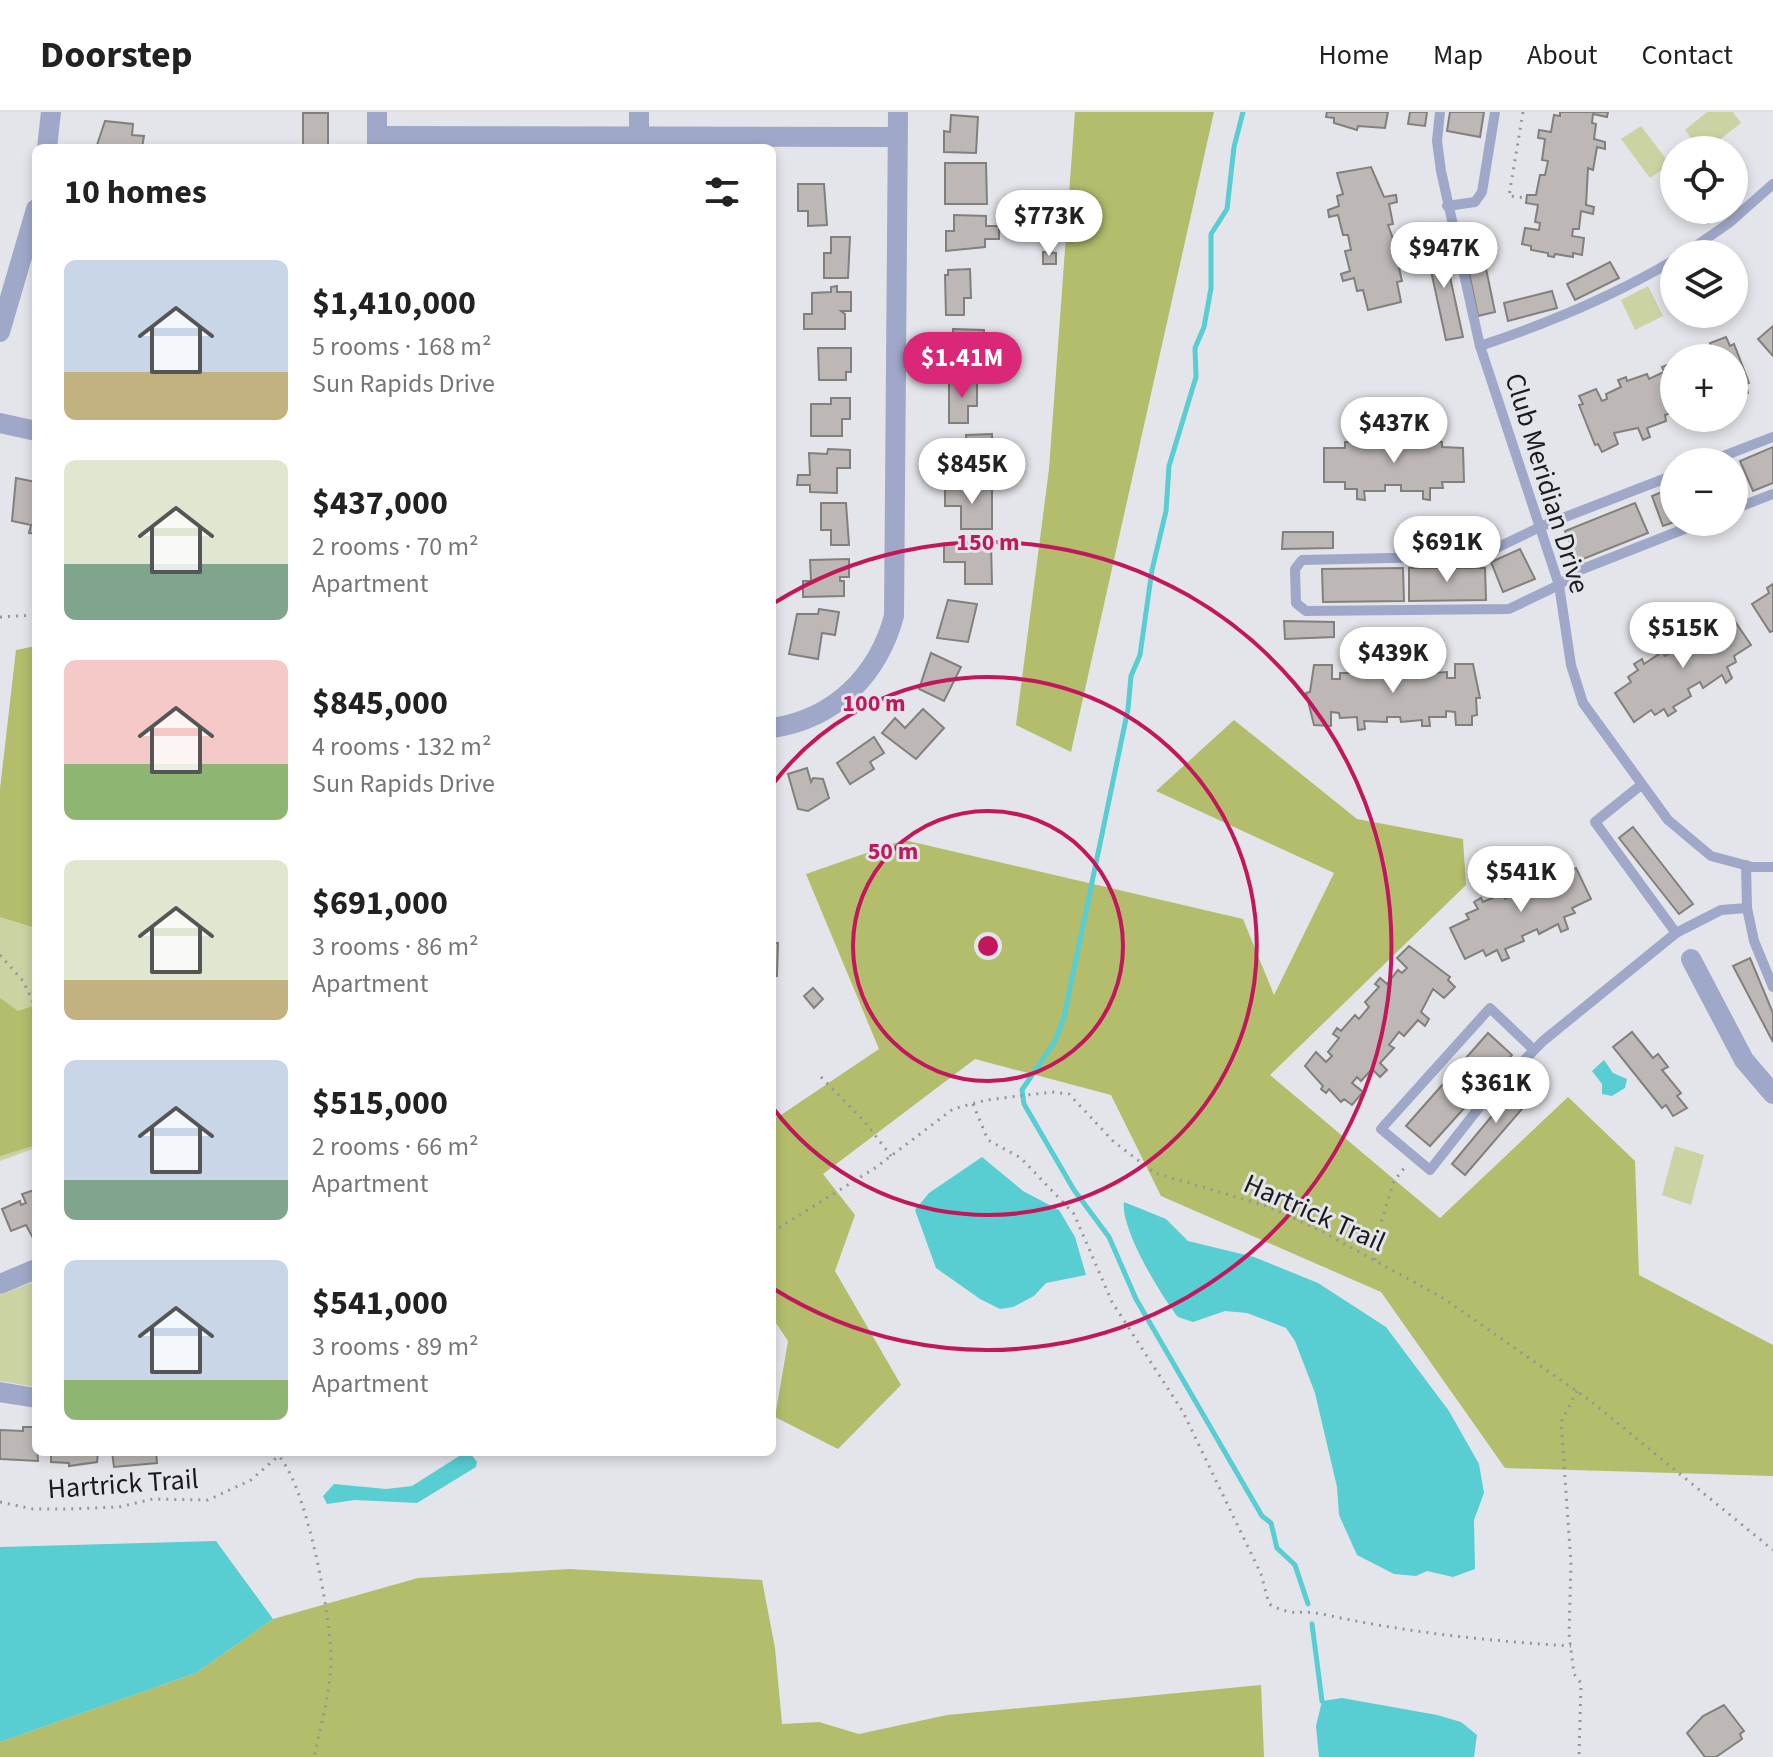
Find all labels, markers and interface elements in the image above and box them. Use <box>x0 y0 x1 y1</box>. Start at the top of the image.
text: Doorstep <box>40 28 193 82</box>
text: Home <box>1318 35 1389 75</box>
text: Map <box>1433 35 1483 75</box>
text: About <box>1527 35 1598 75</box>
text: Contact <box>1642 35 1733 75</box>
map controls <box>1660 136 1748 536</box>
button: locate <box>1660 136 1748 224</box>
text: 10 homes <box>64 168 207 217</box>
icon: filters <box>700 170 744 214</box>
pin: $773K <box>993 190 1105 258</box>
text: $773K <box>1014 197 1084 234</box>
pin: $947K <box>1388 222 1500 290</box>
text: $947K <box>1409 229 1479 266</box>
button: layers <box>1660 240 1748 328</box>
text: $1,410,000 <box>312 279 476 328</box>
icon: home <box>128 292 224 388</box>
text: 5 rooms · 168 m² <box>312 328 491 365</box>
pin: $1.41M <box>897 332 1027 400</box>
text: $1.41M <box>921 339 1003 376</box>
button: + <box>1660 344 1748 432</box>
text: Sun Rapids Drive <box>312 365 495 402</box>
street label: Club Meridian Drive <box>1495 368 1600 598</box>
pin: $437K <box>1338 397 1450 465</box>
text: $437K <box>1359 404 1429 441</box>
pin: $845K <box>916 438 1028 506</box>
text: $845K <box>937 445 1007 482</box>
button: − <box>1660 448 1748 536</box>
text: $437,000 <box>312 479 448 528</box>
icon: home <box>128 492 224 588</box>
pin: $691K <box>1391 516 1503 584</box>
text: $691K <box>1412 523 1482 560</box>
text: 150 m <box>956 525 1020 560</box>
text: 2 rooms · 70 m² <box>312 528 479 565</box>
text: Apartment <box>312 565 429 602</box>
pin: $515K <box>1627 602 1739 670</box>
text: $515K <box>1648 609 1718 646</box>
pin: $439K <box>1337 627 1449 695</box>
text: $439K <box>1358 634 1428 671</box>
text: $845,000 <box>312 679 448 728</box>
text: 100 m <box>842 686 906 721</box>
icon: home <box>128 692 224 788</box>
text: 4 rooms · 132 m² <box>312 728 491 765</box>
text: Sun Rapids Drive <box>312 765 495 802</box>
text: 50 m <box>868 834 918 869</box>
pin: $541K <box>1465 846 1577 914</box>
text: $541K <box>1486 853 1556 890</box>
text: $691,000 <box>312 879 448 928</box>
icon: home <box>128 892 224 988</box>
text: 3 rooms · 86 m² <box>312 928 479 965</box>
centre of rings <box>974 932 1002 960</box>
text: Apartment <box>312 965 429 1002</box>
pin: $361K <box>1440 1057 1552 1125</box>
text: $361K <box>1461 1064 1531 1101</box>
text: $515,000 <box>312 1079 448 1128</box>
icon: home <box>128 1092 224 1188</box>
text: 2 rooms · 66 m² <box>312 1128 479 1165</box>
street label: Hartrick Trail <box>1237 1164 1392 1262</box>
text: Apartment <box>312 1165 429 1202</box>
text: $541,000 <box>312 1279 448 1328</box>
icon: home <box>128 1292 224 1388</box>
text: 3 rooms · 89 m² <box>312 1328 479 1365</box>
text: Apartment <box>312 1365 429 1402</box>
street label: Hartrick Trail <box>46 1459 200 1509</box>

